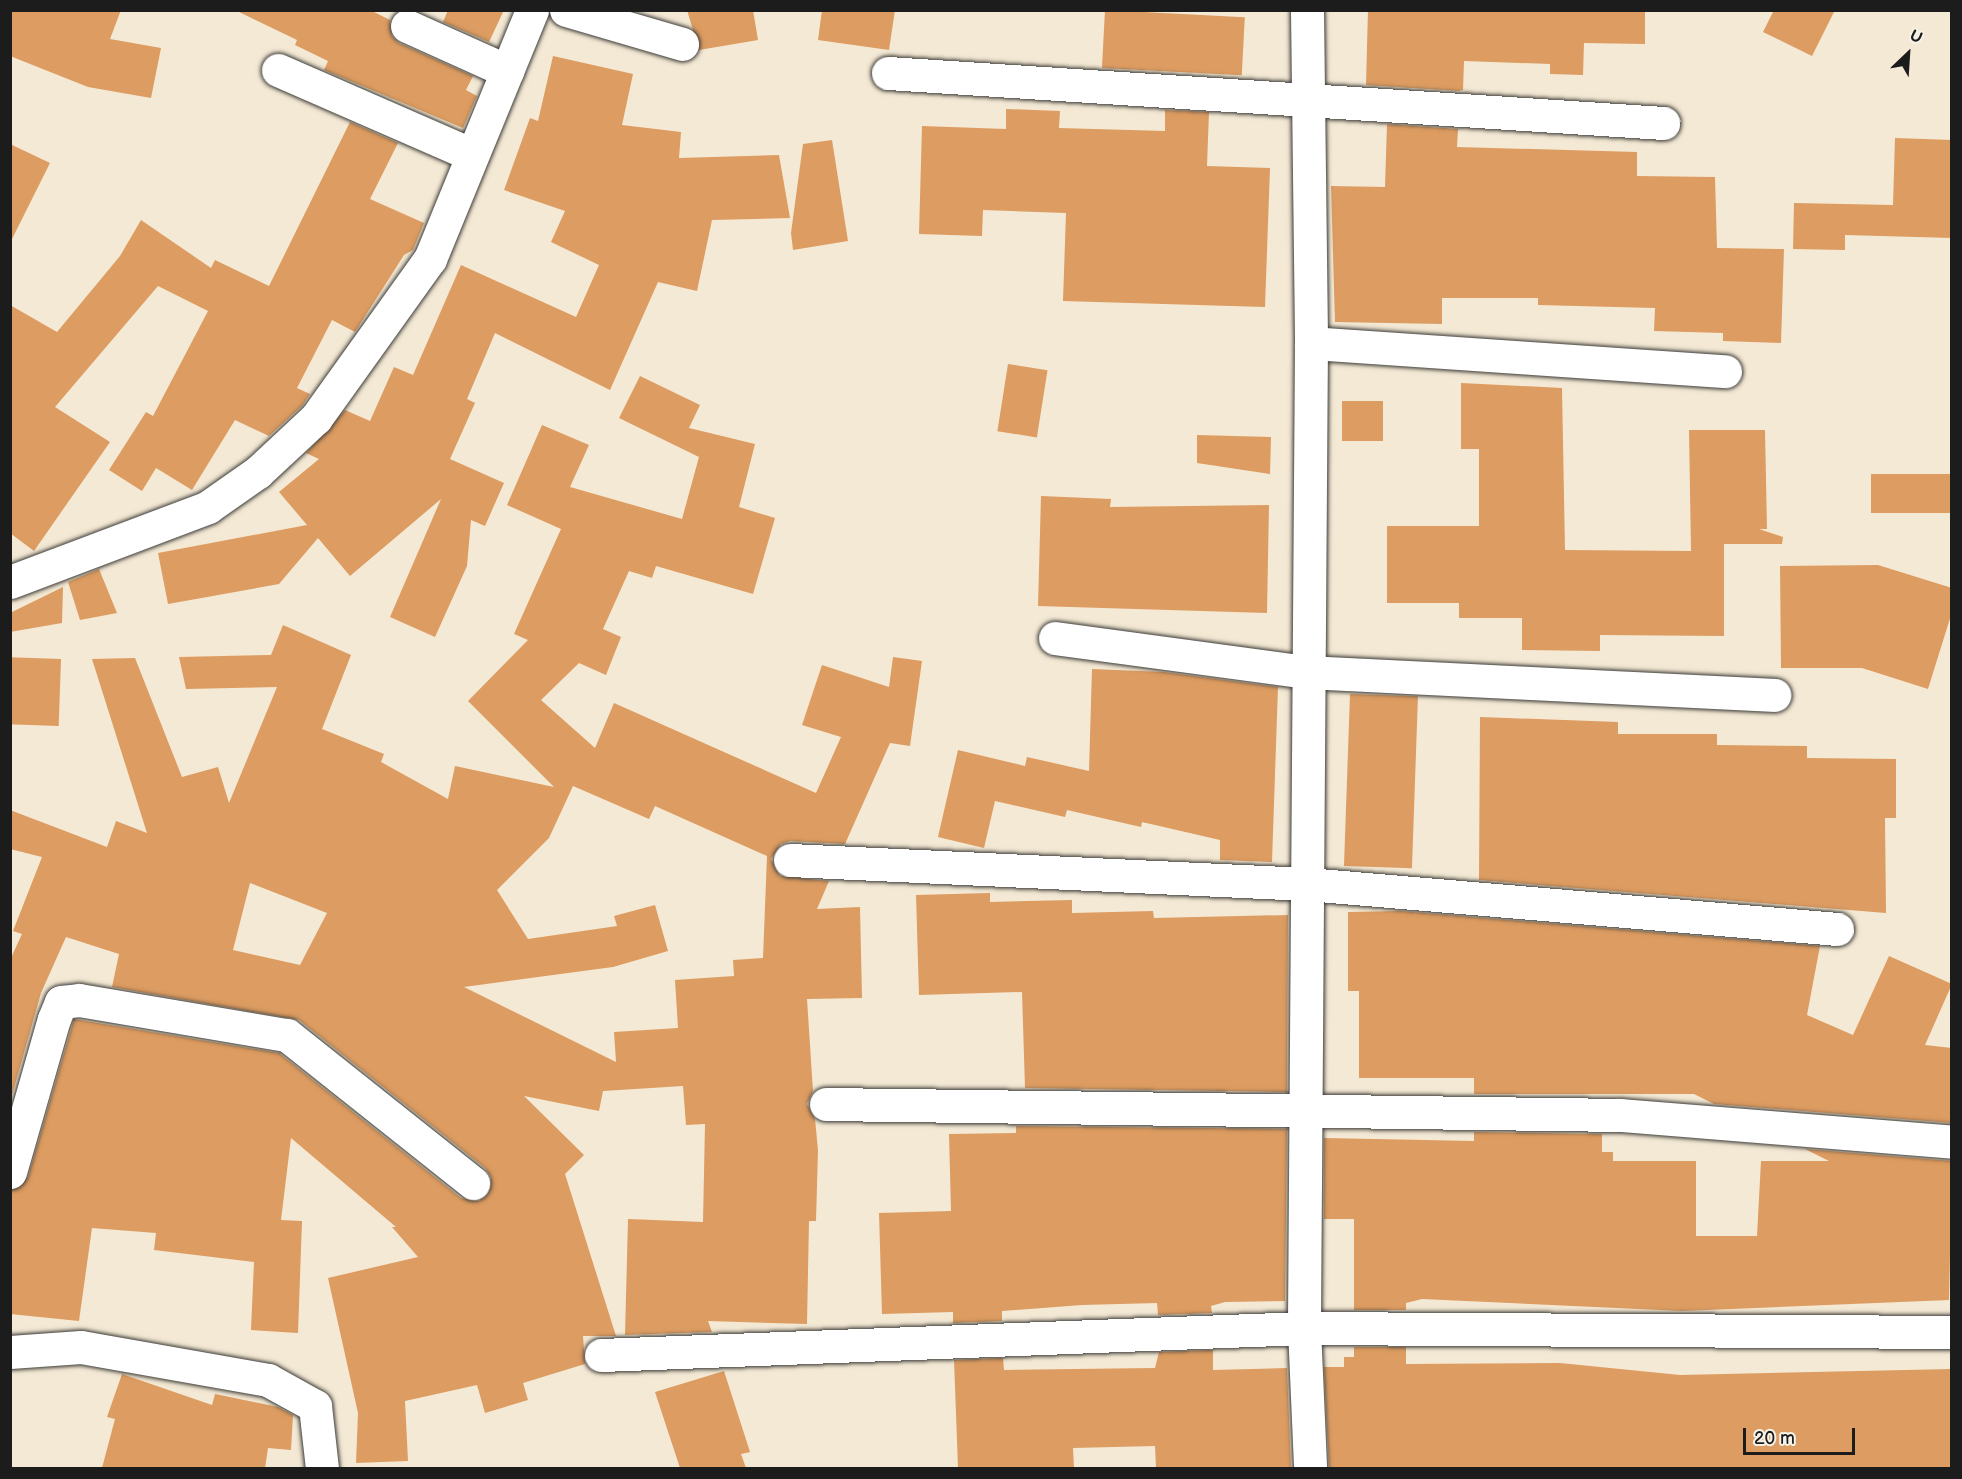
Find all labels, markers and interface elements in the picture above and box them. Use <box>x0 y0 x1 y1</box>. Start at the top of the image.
north arrow <box>1878 24 1938 84</box>
text: U <box>1907 26 1925 48</box>
scale bar <box>1746 1416 1858 1454</box>
text: 20 m <box>1754 1428 1795 1449</box>

